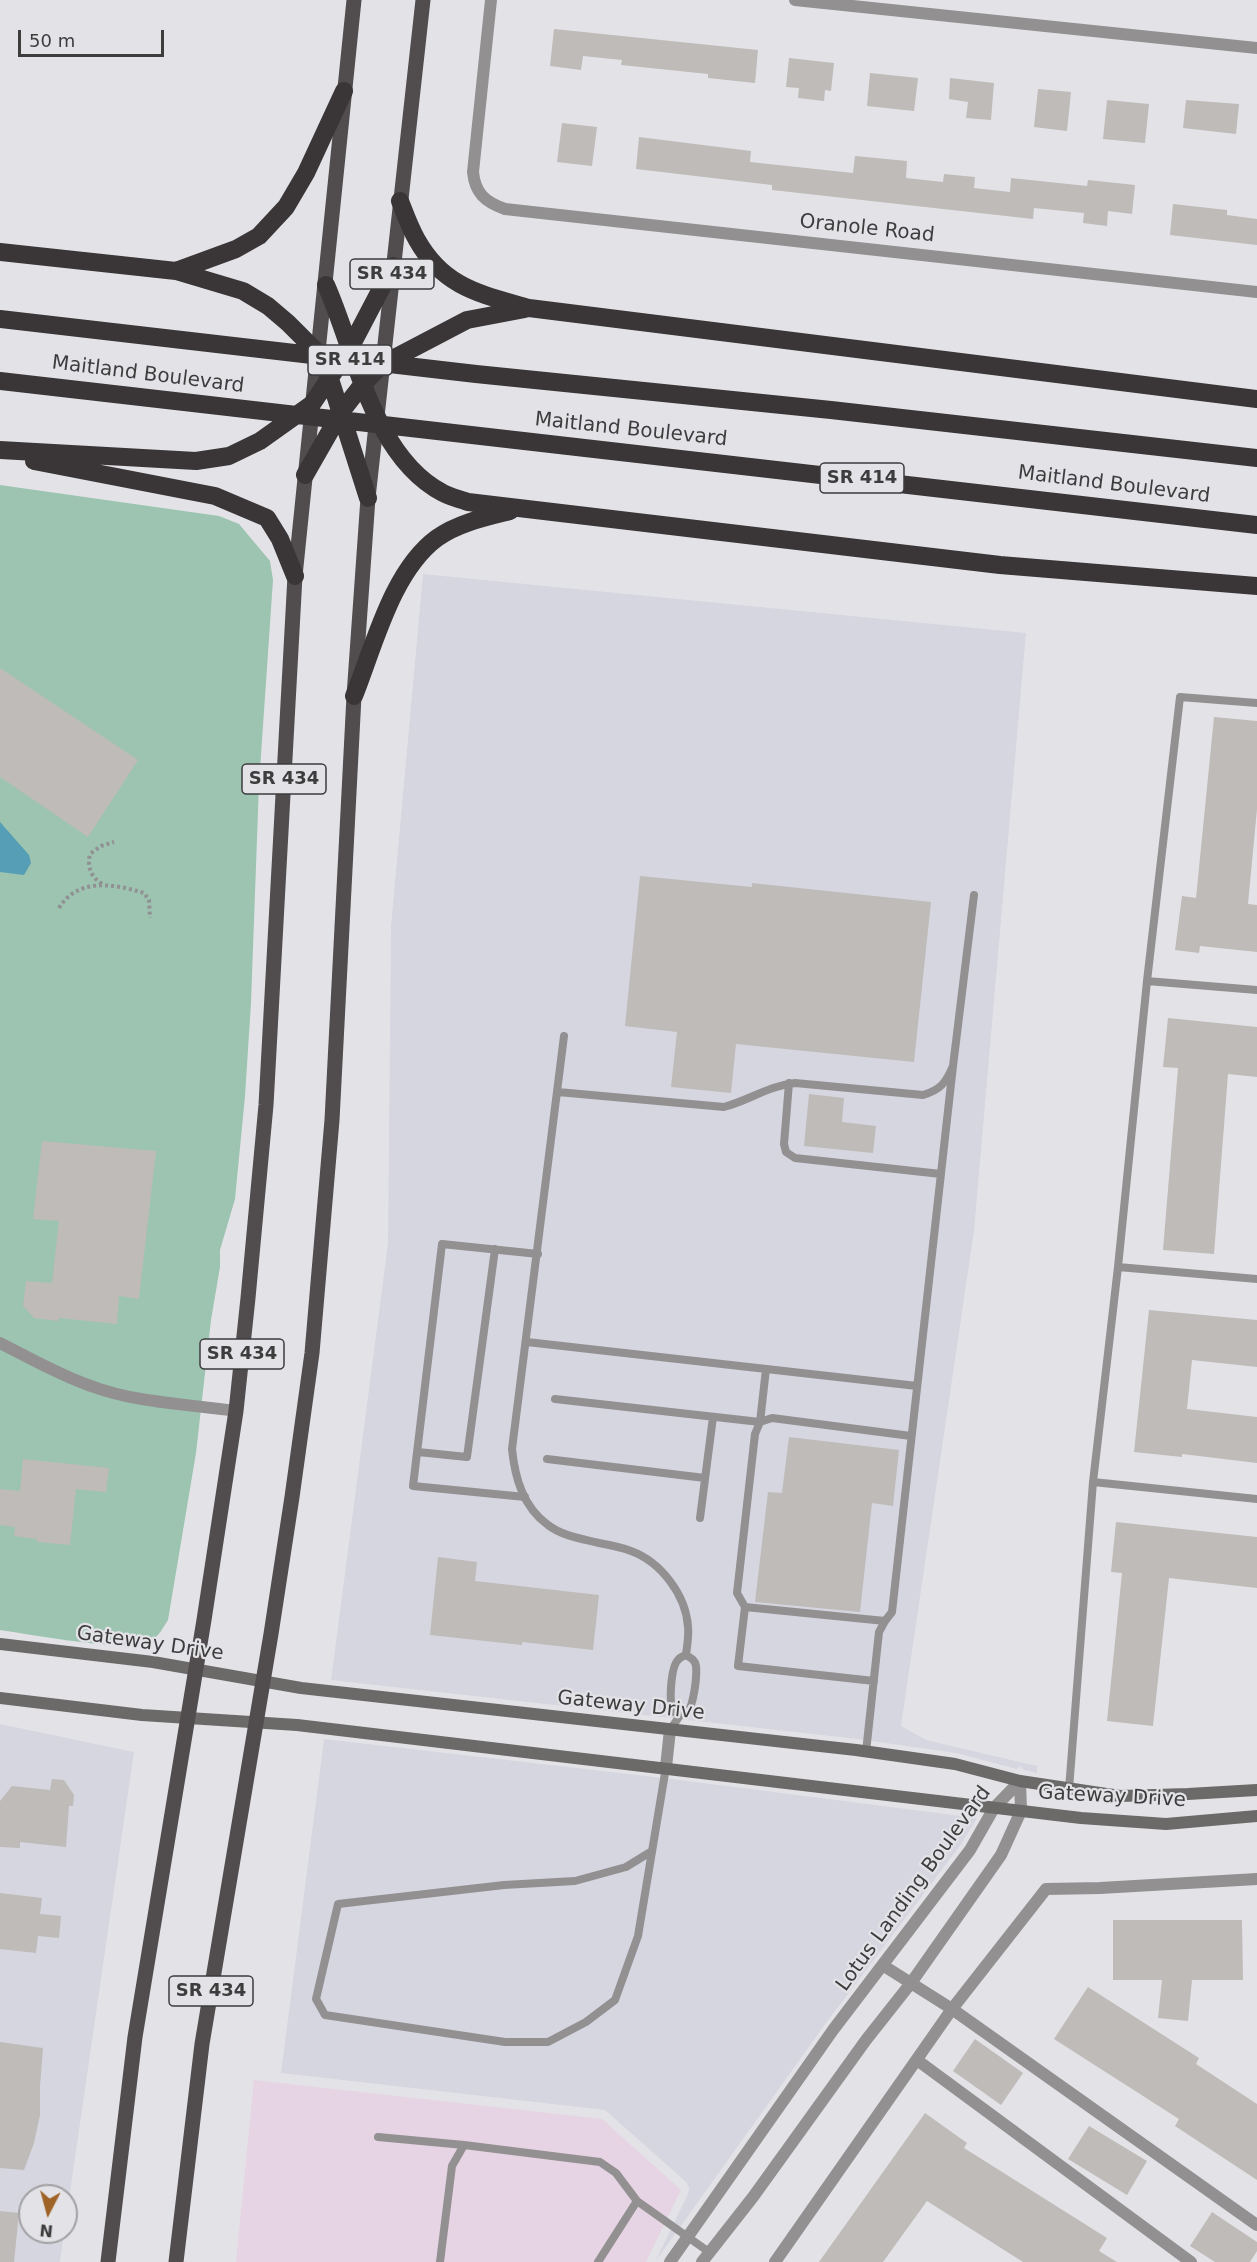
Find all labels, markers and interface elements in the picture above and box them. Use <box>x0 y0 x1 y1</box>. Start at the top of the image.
scale bar <box>21 18 166 56</box>
text: 50 m <box>29 30 75 51</box>
street label: Oranole Road <box>798 210 936 248</box>
road number: SR 434 <box>350 259 434 289</box>
road number: SR 414 <box>308 345 392 375</box>
street label: Maitland Boulevard <box>50 351 246 399</box>
street label: Maitland Boulevard <box>533 408 729 452</box>
street label: Maitland Boulevard <box>1016 461 1212 509</box>
road number: SR 414 <box>820 463 904 493</box>
road number: SR 434 <box>242 764 326 794</box>
road number: SR 434 <box>200 1339 284 1369</box>
street label: Gateway Drive <box>75 1622 225 1666</box>
street label: Gateway Drive <box>556 1686 706 1726</box>
street label: Gateway Drive <box>1037 1781 1187 1813</box>
street label: Lotus Landing Boulevard <box>832 1782 996 1996</box>
road number: SR 434 <box>169 1976 253 2006</box>
north arrow <box>18 2184 78 2244</box>
text: N <box>39 2220 54 2241</box>

